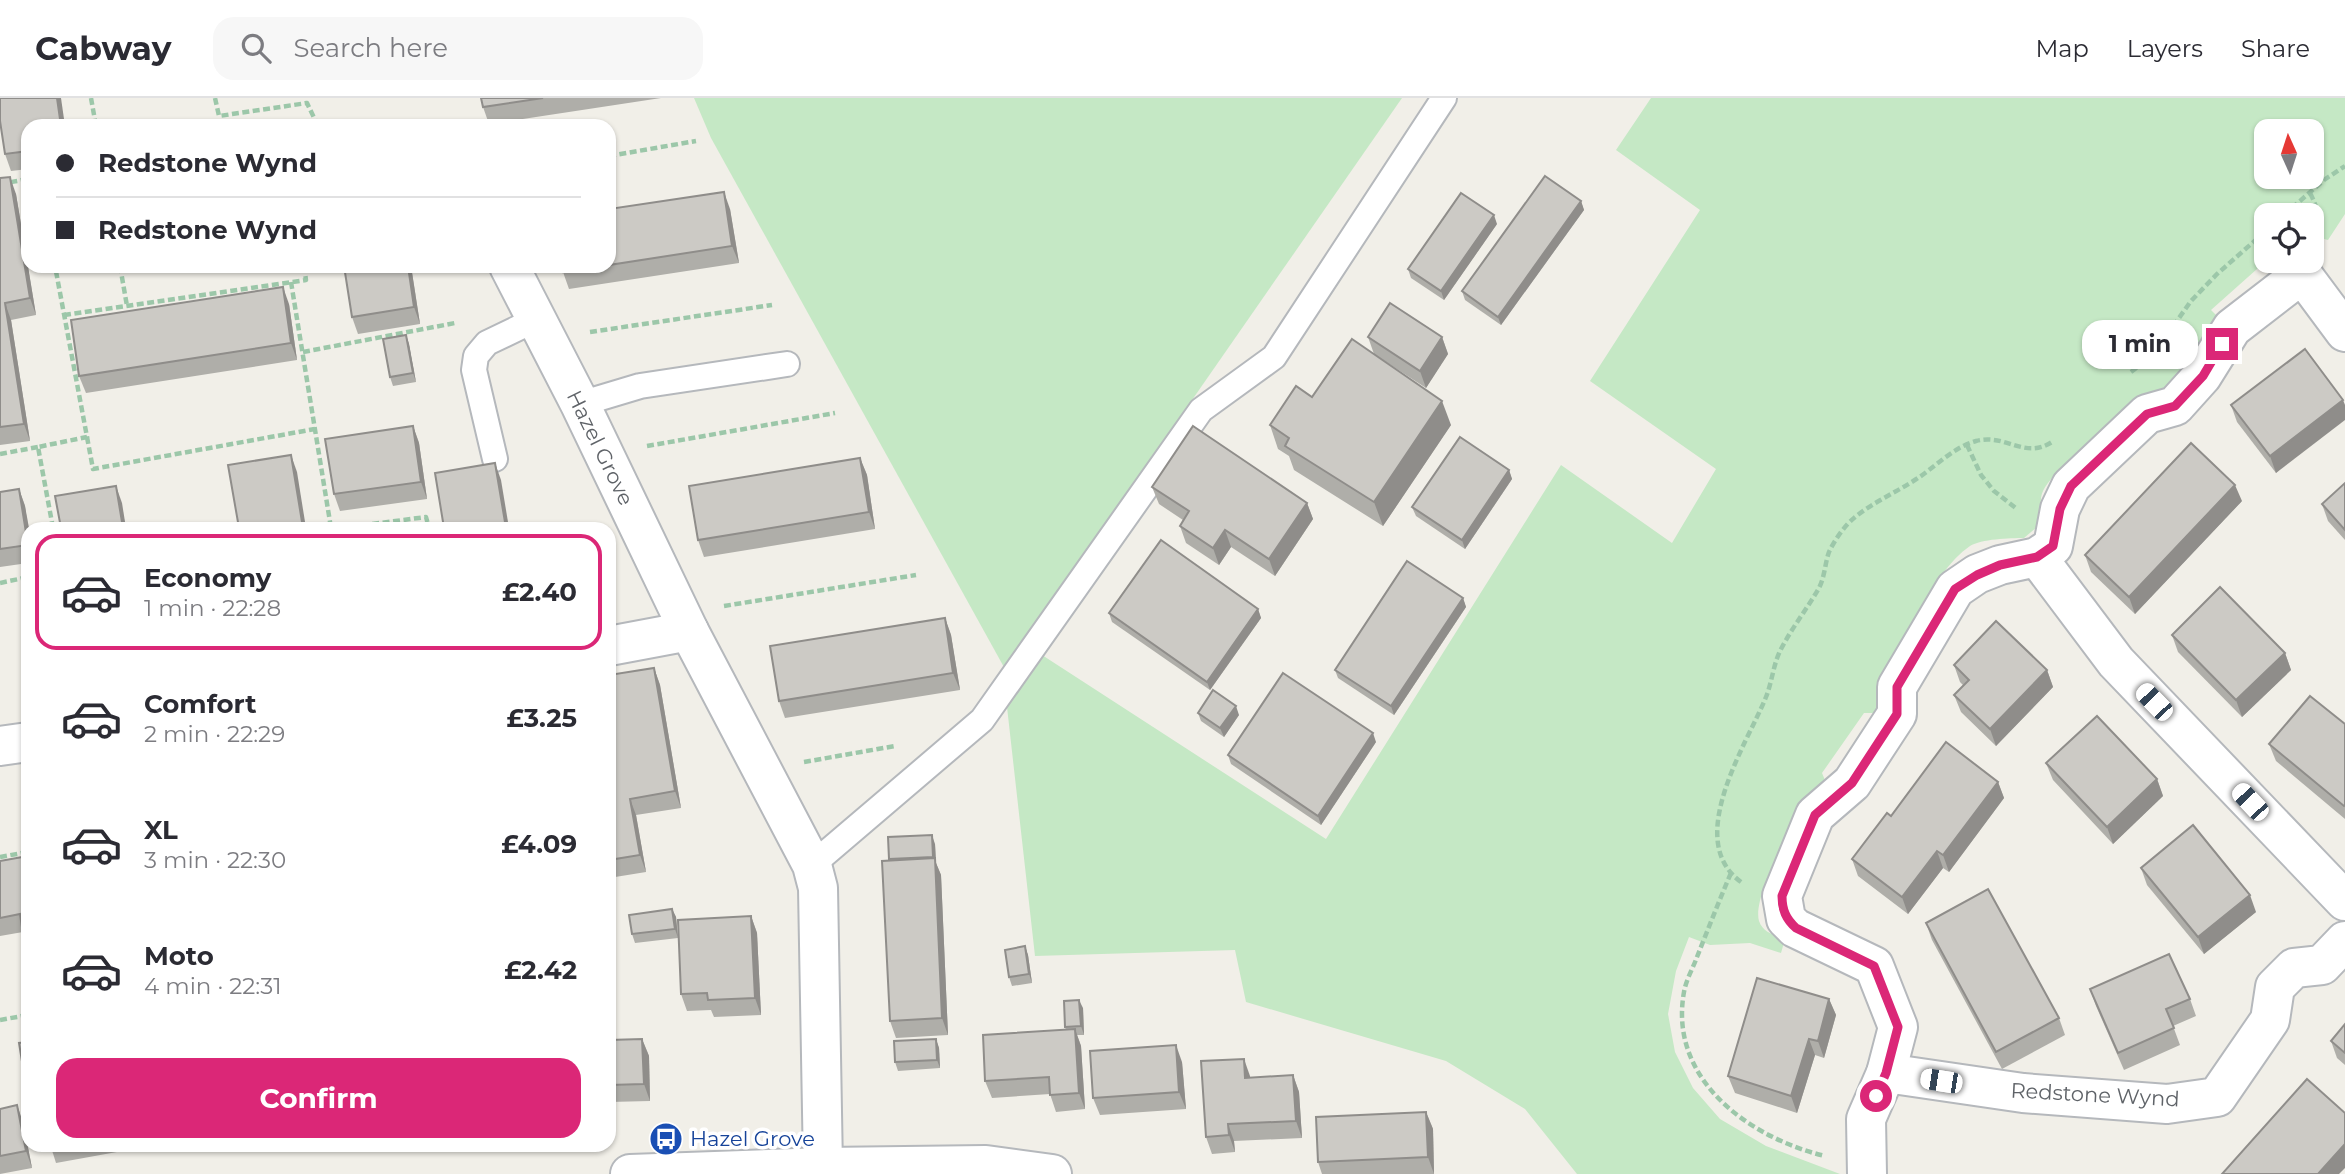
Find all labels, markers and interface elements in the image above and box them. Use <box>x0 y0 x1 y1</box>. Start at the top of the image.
search box <box>213 17 703 80</box>
text: Cabway <box>35 28 171 68</box>
icon: search <box>237 29 275 67</box>
text: Search here <box>293 32 448 64</box>
text: Map <box>2035 34 2089 63</box>
text: Layers <box>2127 34 2203 63</box>
text: Share <box>2241 34 2310 63</box>
north arrow <box>2254 119 2324 189</box>
map controls <box>2254 119 2324 273</box>
text: Redstone Wynd <box>98 147 317 179</box>
button: locate <box>2254 203 2324 273</box>
text: Redstone Wynd <box>98 214 317 246</box>
callout: 1 min <box>2082 320 2198 368</box>
route end <box>2206 328 2238 360</box>
text: 1 min <box>2109 330 2171 358</box>
street label: Hazel Grove <box>562 386 639 509</box>
icon: car <box>60 561 123 624</box>
text: Economy <box>144 562 271 594</box>
text: £2.40 <box>502 576 577 608</box>
text: 1 min · 22:28 <box>144 594 281 622</box>
car <box>2132 680 2177 724</box>
icon: car <box>60 687 123 750</box>
text: Comfort <box>144 688 256 720</box>
text: £3.25 <box>507 702 577 734</box>
text: 2 min · 22:29 <box>144 720 285 748</box>
car <box>2228 779 2273 825</box>
icon: car <box>60 813 123 876</box>
text: XL <box>144 814 178 846</box>
text: £4.09 <box>501 828 577 860</box>
text: 3 min · 22:30 <box>144 846 286 874</box>
icon: car <box>60 939 123 1002</box>
text: Moto <box>144 940 214 972</box>
text: £2.42 <box>504 954 577 986</box>
text: 4 min · 22:31 <box>144 972 282 1000</box>
button: Confirm <box>56 1058 581 1138</box>
car <box>1919 1067 1964 1095</box>
street label: Redstone Wynd <box>2010 1078 2180 1111</box>
route start <box>1860 1080 1892 1112</box>
bus stop icon: Hazel Grove <box>647 1120 685 1158</box>
place label: Hazel Grove <box>690 1126 815 1151</box>

